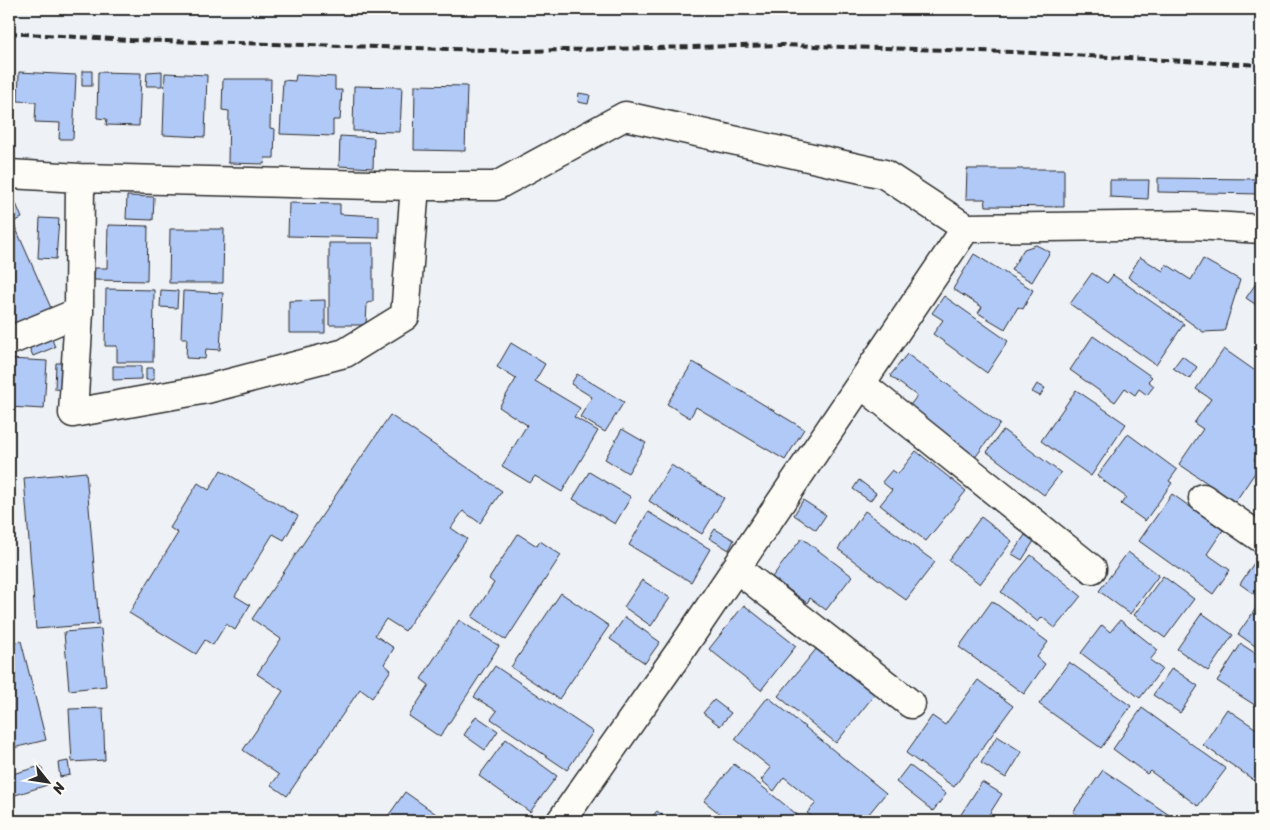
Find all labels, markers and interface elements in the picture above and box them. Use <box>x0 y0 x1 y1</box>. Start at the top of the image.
north arrow <box>22 758 72 808</box>
text: N <box>45 777 73 799</box>

